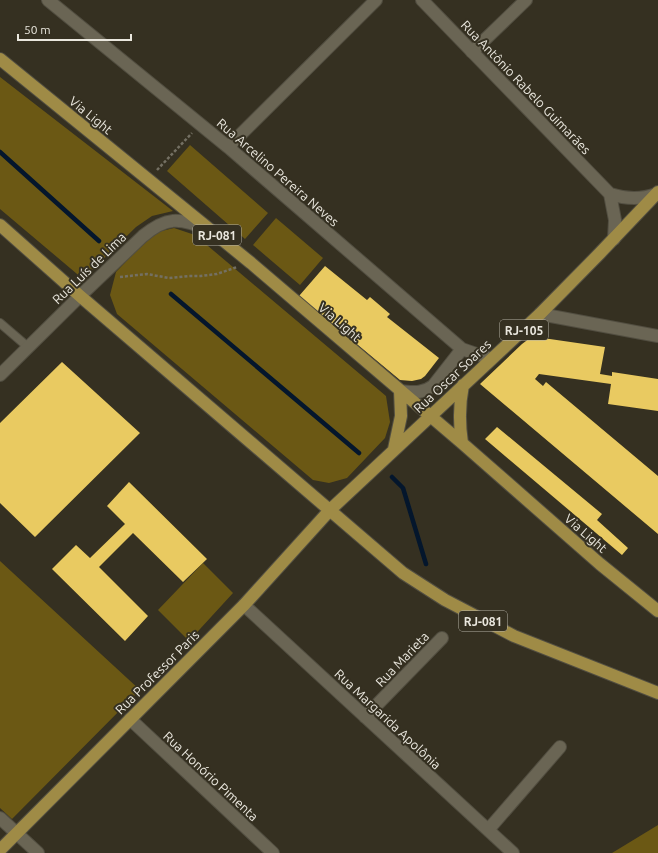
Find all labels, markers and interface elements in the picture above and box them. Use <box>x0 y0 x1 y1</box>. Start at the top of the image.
scale bar <box>18 16 131 42</box>
street label: Rua Antônio Rabelo Guimarães <box>458 17 594 157</box>
text: 50 m <box>24 23 51 36</box>
street label: Via Light <box>67 93 115 137</box>
street label: Rua Arcelino Pereira Neves <box>214 115 342 229</box>
road number: RJ-081 <box>193 225 241 245</box>
street label: Rua Luís de Lima <box>49 229 129 307</box>
street label: Via Light <box>316 300 364 344</box>
road number: RJ-105 <box>500 320 548 340</box>
street label: Rua Oscar Soares <box>411 336 494 415</box>
street label: Via Light <box>562 511 610 555</box>
road number: RJ-081 <box>459 611 507 631</box>
street label: Rua Professor Paris <box>112 627 202 717</box>
street label: Rua Marieta <box>373 629 431 689</box>
street label: Rua Margarida Apolônia <box>332 666 444 772</box>
street label: Rua Honório Pimenta <box>161 729 261 823</box>

